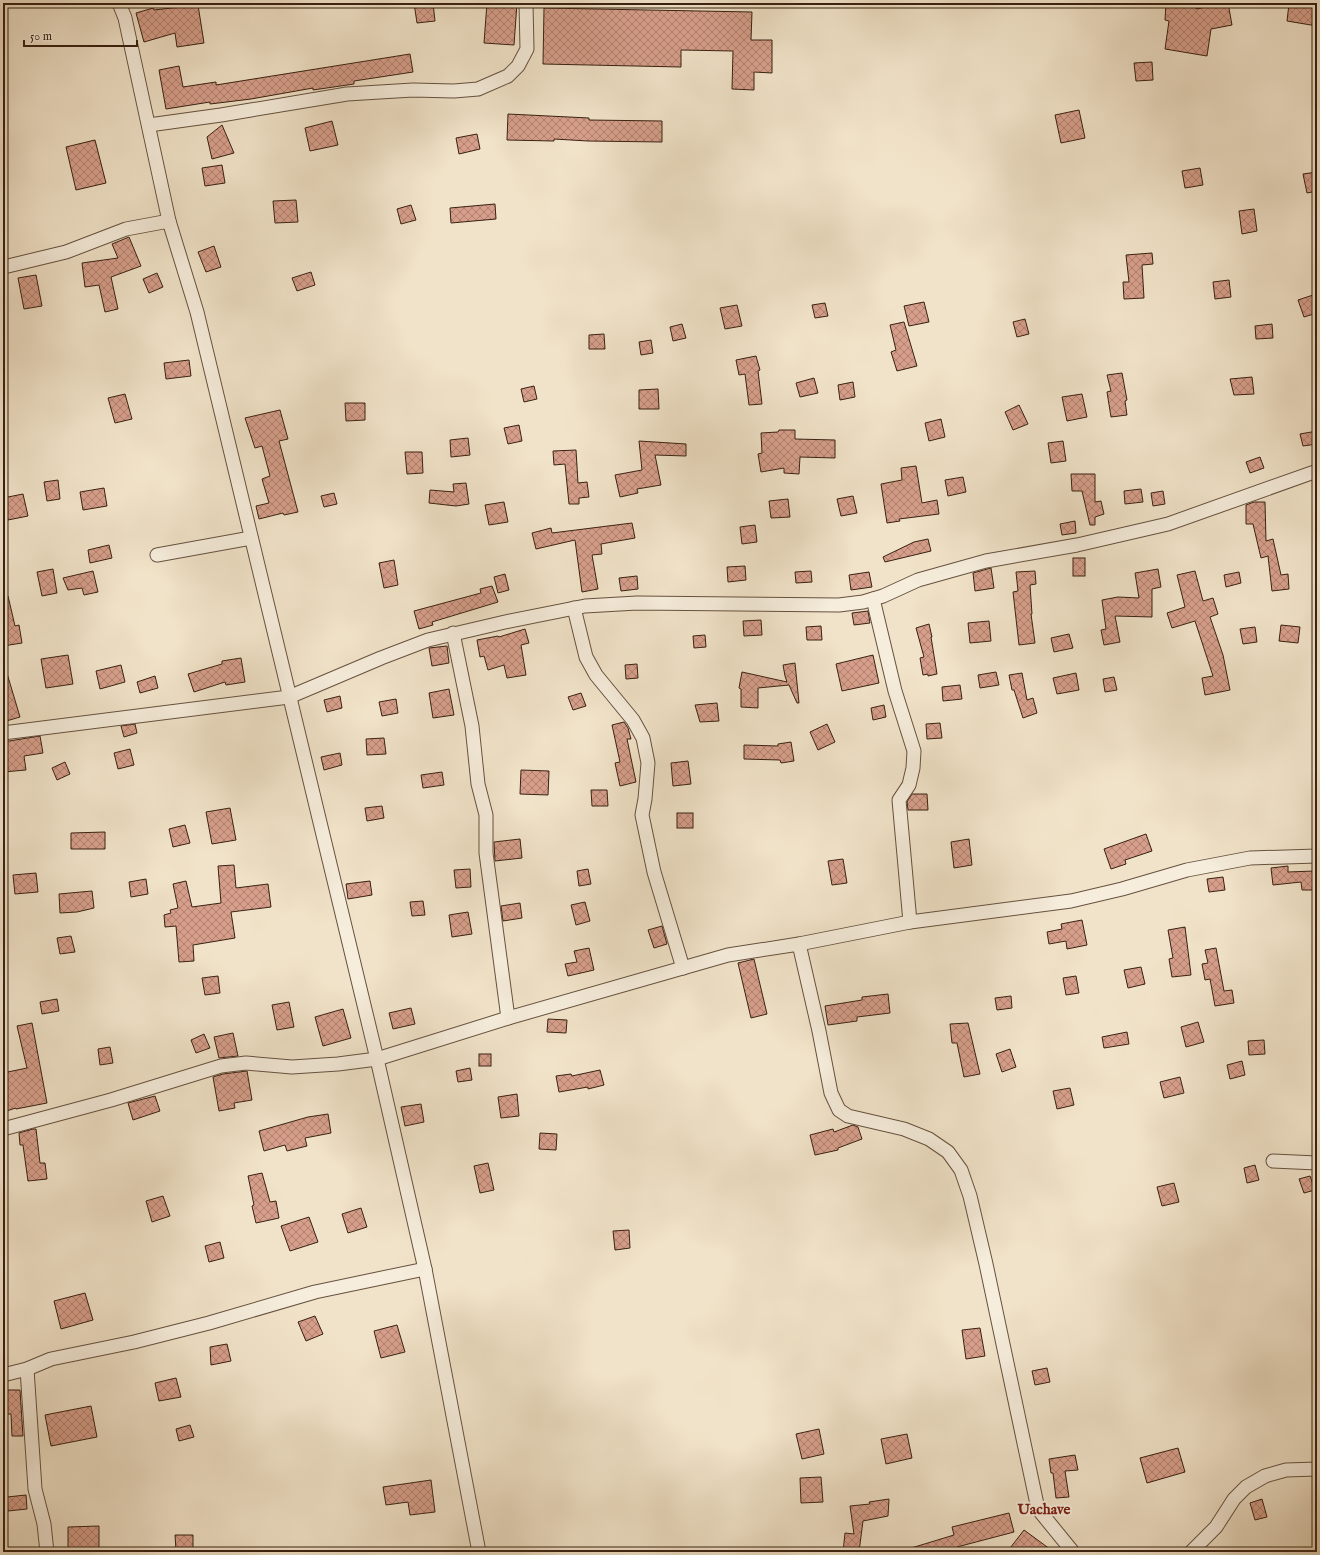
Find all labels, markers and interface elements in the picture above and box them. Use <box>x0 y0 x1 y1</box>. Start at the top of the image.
scale bar <box>24 22 137 48</box>
text: 50 m <box>30 29 52 44</box>
district label: Uachave <box>1017 1500 1071 1519</box>

